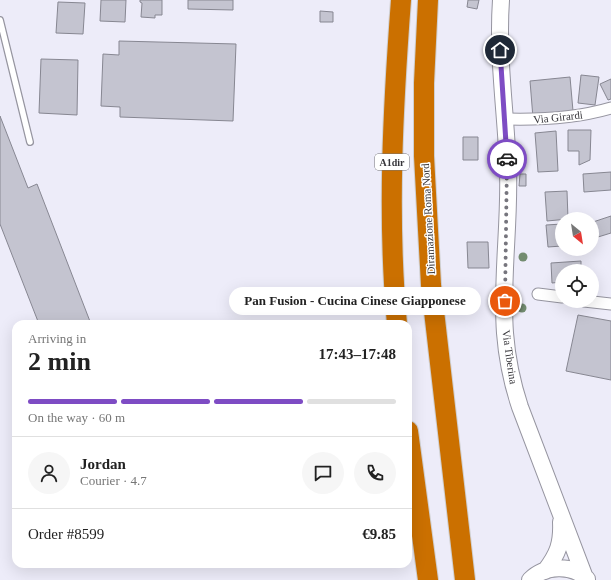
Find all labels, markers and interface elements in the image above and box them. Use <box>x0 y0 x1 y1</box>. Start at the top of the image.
pin <box>483 33 517 67</box>
icon: home <box>489 39 511 61</box>
street label: Via Girardi <box>533 108 583 126</box>
courier <box>487 139 527 179</box>
icon: car <box>496 148 518 170</box>
road number: A1dir <box>375 154 409 170</box>
street label: Diramazione Roma Nord <box>419 163 437 275</box>
north arrow <box>555 212 599 256</box>
map controls <box>555 212 599 308</box>
button: locate <box>555 264 599 308</box>
pin <box>488 284 522 318</box>
callout: Pan Fusion - Cucina Cinese Giapponese <box>229 287 481 315</box>
icon: bag <box>494 290 516 312</box>
text: Pan Fusion - Cucina Cinese Giapponese <box>244 293 466 308</box>
street label: Via Tiberina <box>500 329 520 385</box>
text: Arriving in <box>28 331 86 346</box>
text: 17:43–17:48 <box>319 346 396 362</box>
text: 2 min <box>28 347 91 376</box>
text: On the way · 60 m <box>28 410 125 425</box>
button: person <box>28 452 70 494</box>
button: chat <box>302 452 344 494</box>
button: phone <box>354 452 396 494</box>
text: Jordan <box>80 456 126 472</box>
text: Courier · 4.7 <box>80 473 147 488</box>
text: Order #8599 <box>28 526 104 542</box>
text: €9.85 <box>362 526 396 542</box>

